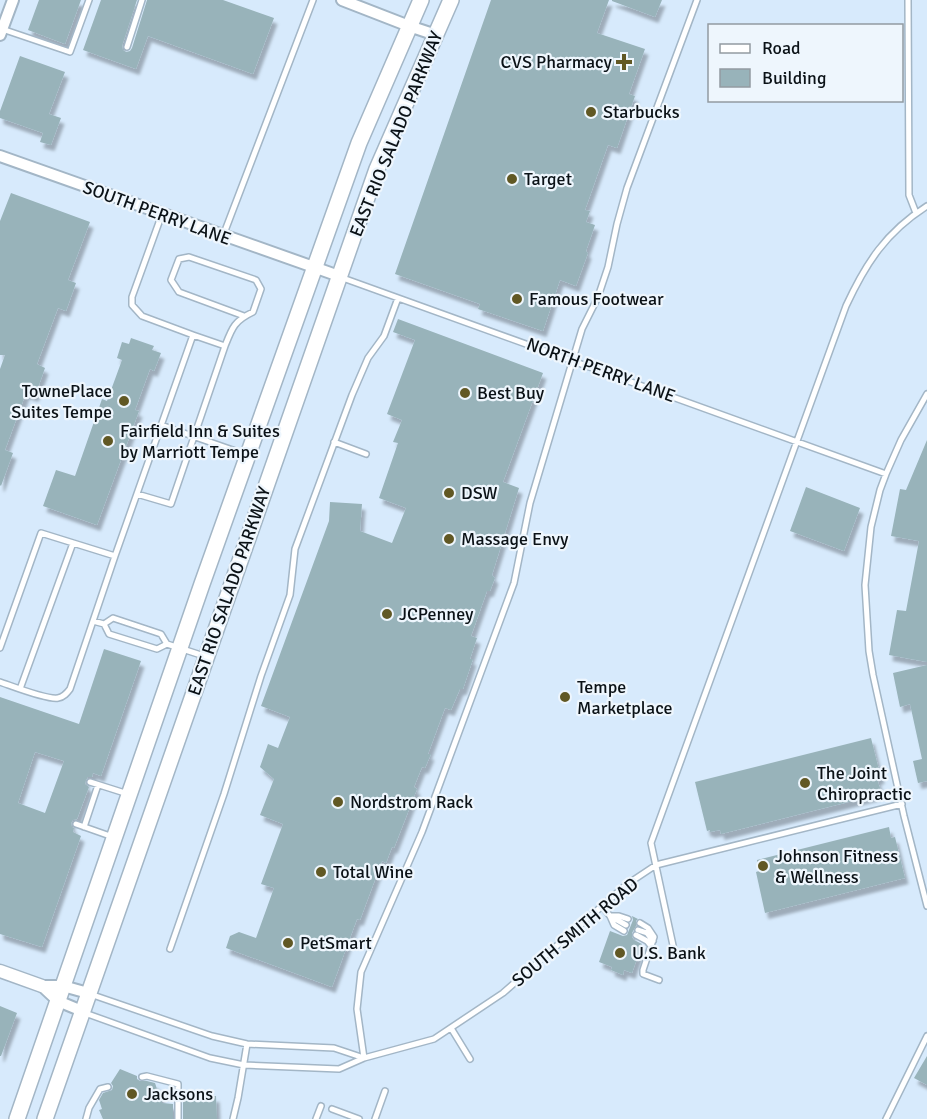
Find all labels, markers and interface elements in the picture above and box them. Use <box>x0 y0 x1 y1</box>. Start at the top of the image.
legend <box>708 24 903 102</box>
street label: EAST RIO SALADO PARKWAY <box>345 28 447 240</box>
text: Road <box>762 37 801 59</box>
place label: CVS Pharmacy <box>501 51 613 73</box>
marker: CVS Pharmacy <box>617 55 631 69</box>
text: Building <box>762 67 826 89</box>
place label: Starbucks <box>603 101 680 123</box>
marker: Starbucks <box>584 105 598 119</box>
place label: Target <box>524 168 572 190</box>
marker: Target <box>505 172 519 186</box>
street label: SOUTH PERRY LANE <box>80 176 234 250</box>
place label: Famous Footwear <box>529 288 664 310</box>
marker: Famous Footwear <box>510 292 524 306</box>
street label: NORTH PERRY LANE <box>524 333 678 407</box>
place label: TownePlace Suites Tempe <box>11 380 112 423</box>
place label: Best Buy <box>477 382 545 404</box>
marker: Best Buy <box>458 386 472 400</box>
marker: TownePlace Suites Tempe <box>117 394 131 408</box>
place label: Fairfield Inn & Suites by Marriott Tempe <box>120 420 280 463</box>
marker: Fairfield Inn & Suites by Marriott Tempe <box>101 434 115 448</box>
place label: DSW <box>461 482 498 504</box>
street label: EAST RIO SALADO PARKWAY <box>183 484 275 698</box>
marker: DSW <box>442 486 456 500</box>
place label: Massage Envy <box>461 528 569 550</box>
marker: Massage Envy <box>442 532 456 546</box>
place label: JCPenney <box>399 603 474 625</box>
marker: JCPenney <box>380 607 394 621</box>
place label: Tempe Marketplace <box>577 676 673 719</box>
marker: Tempe Marketplace <box>558 690 572 704</box>
place label: The Joint Chiropractic <box>817 762 912 805</box>
marker: The Joint Chiropractic <box>798 776 812 790</box>
place label: Nordstrom Rack <box>350 791 473 813</box>
marker: Nordstrom Rack <box>331 795 345 809</box>
place label: Johnson Fitness & Wellness <box>775 845 898 888</box>
marker: Johnson Fitness & Wellness <box>756 859 770 873</box>
place label: Total Wine <box>333 861 413 883</box>
marker: Total Wine <box>314 865 328 879</box>
street label: SOUTH SMITH ROAD <box>507 873 643 991</box>
place label: PetSmart <box>300 932 372 954</box>
marker: PetSmart <box>281 936 295 950</box>
place label: U.S. Bank <box>632 942 706 964</box>
marker: U.S. Bank <box>613 946 627 960</box>
place label: Jacksons <box>144 1083 213 1105</box>
marker: Jacksons <box>125 1087 139 1101</box>

